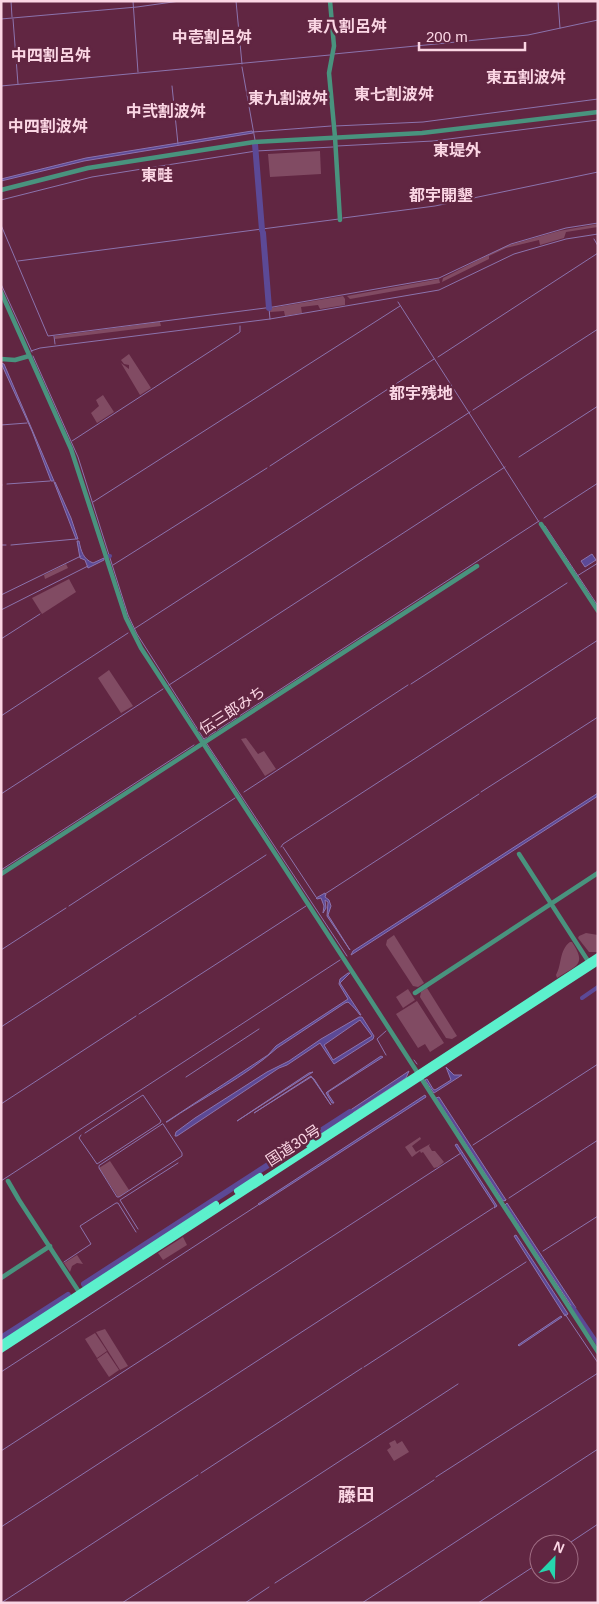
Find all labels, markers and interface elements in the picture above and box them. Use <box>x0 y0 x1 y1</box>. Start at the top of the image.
district label: 東八割呂舛 <box>307 18 387 35</box>
scale bar <box>419 20 525 52</box>
text: 200 m <box>426 28 468 45</box>
district label: 中壱割呂舛 <box>172 29 252 46</box>
district label: 中四割呂舛 <box>11 47 91 64</box>
district label: 東五割波舛 <box>486 69 566 86</box>
district label: 東七割波舛 <box>354 86 434 103</box>
district label: 東九割波舛 <box>248 90 328 107</box>
district label: 中弐割波舛 <box>126 103 206 120</box>
district label: 中四割波舛 <box>8 118 88 135</box>
district label: 東堤外 <box>433 142 482 159</box>
district label: 東畦 <box>141 167 173 184</box>
district label: 都宇開墾 <box>409 187 473 204</box>
district label: 都宇残地 <box>389 384 453 402</box>
street label: 伝三郎みち <box>196 682 268 738</box>
street label: 国道30号 <box>263 1121 323 1169</box>
district label: 藤田 <box>338 1485 374 1505</box>
north arrow <box>529 1534 579 1584</box>
text: N <box>551 1538 567 1556</box>

